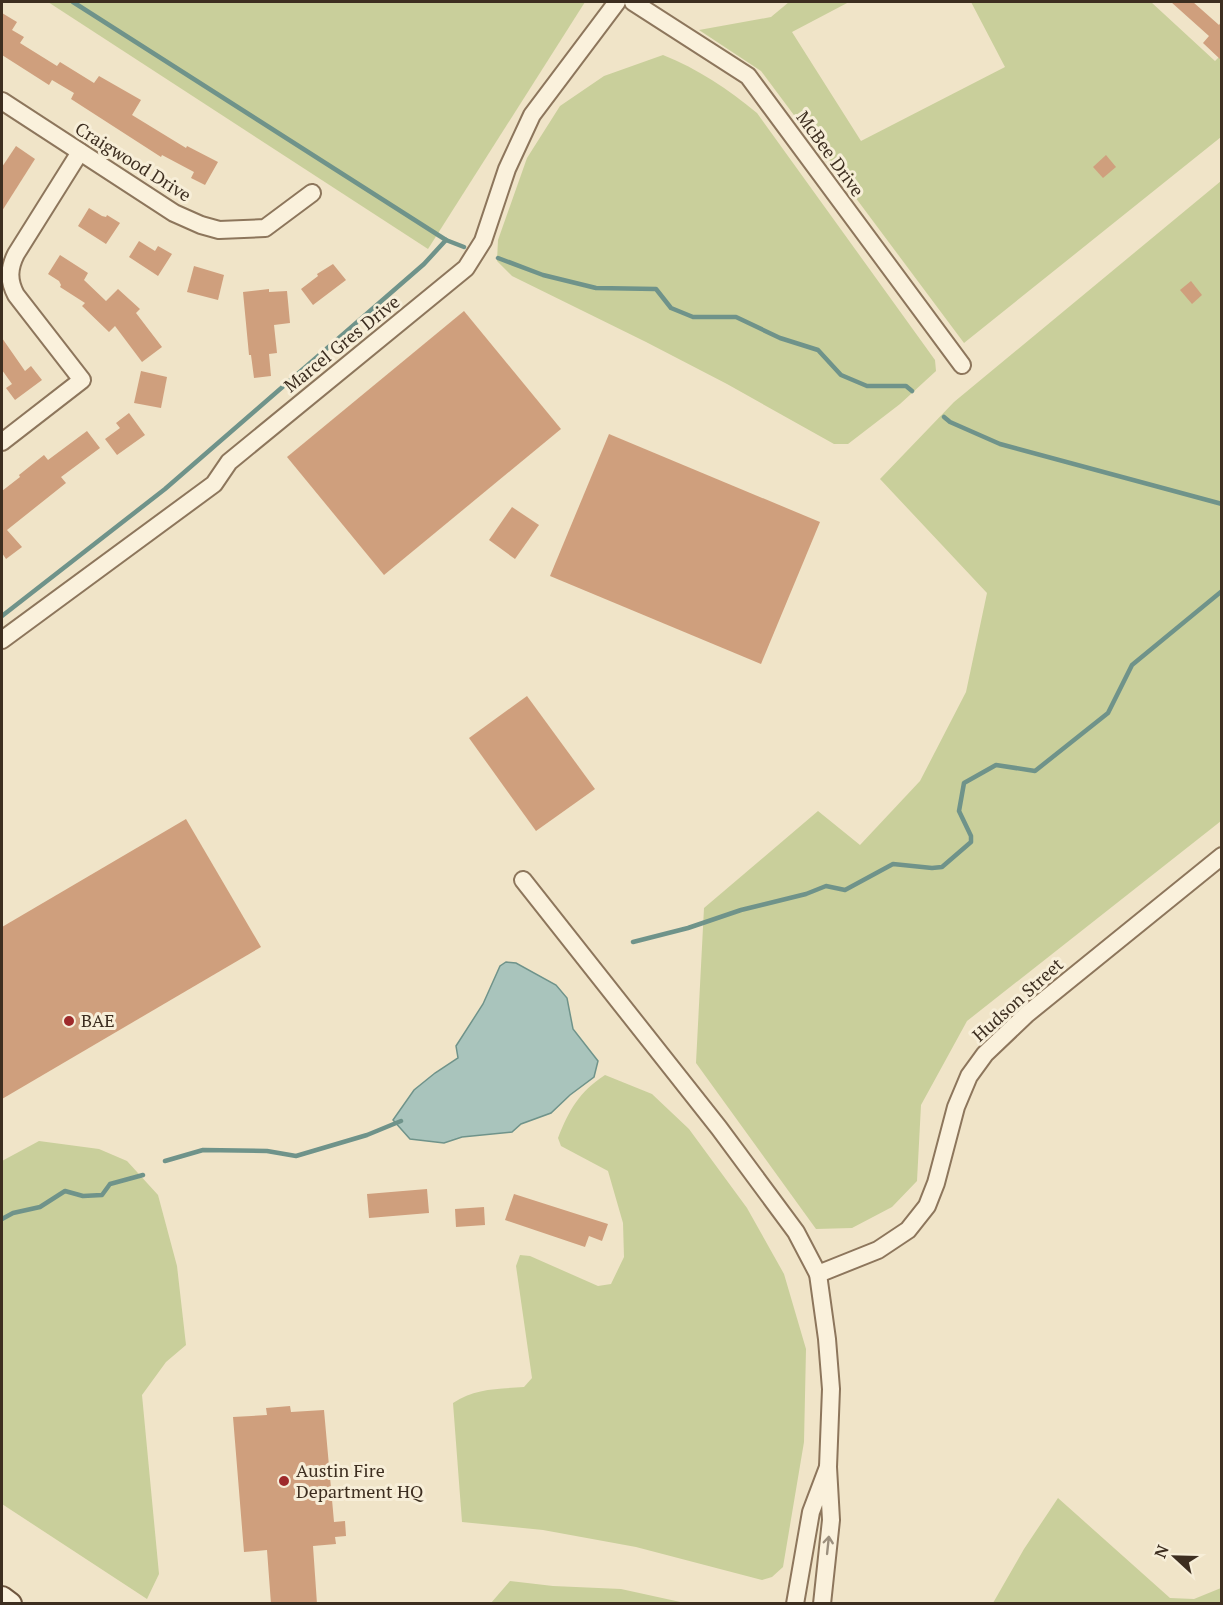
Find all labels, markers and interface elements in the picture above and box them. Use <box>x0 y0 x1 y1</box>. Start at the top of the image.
street label: McBee Drive <box>792 106 870 201</box>
street label: Craigwood Drive <box>71 116 196 206</box>
street label: Marcel Gres Drive <box>279 289 404 397</box>
street label: Hudson Street <box>967 952 1068 1046</box>
place label: BAE <box>81 1008 115 1032</box>
marker: BAE <box>62 1014 76 1028</box>
place label: Austin Fire Department HQ <box>296 1458 424 1503</box>
marker: Austin Fire Department HQ <box>277 1474 291 1488</box>
north arrow <box>1145 1527 1205 1587</box>
one-way arrow <box>823 1536 834 1556</box>
text: N <box>1149 1542 1174 1561</box>

